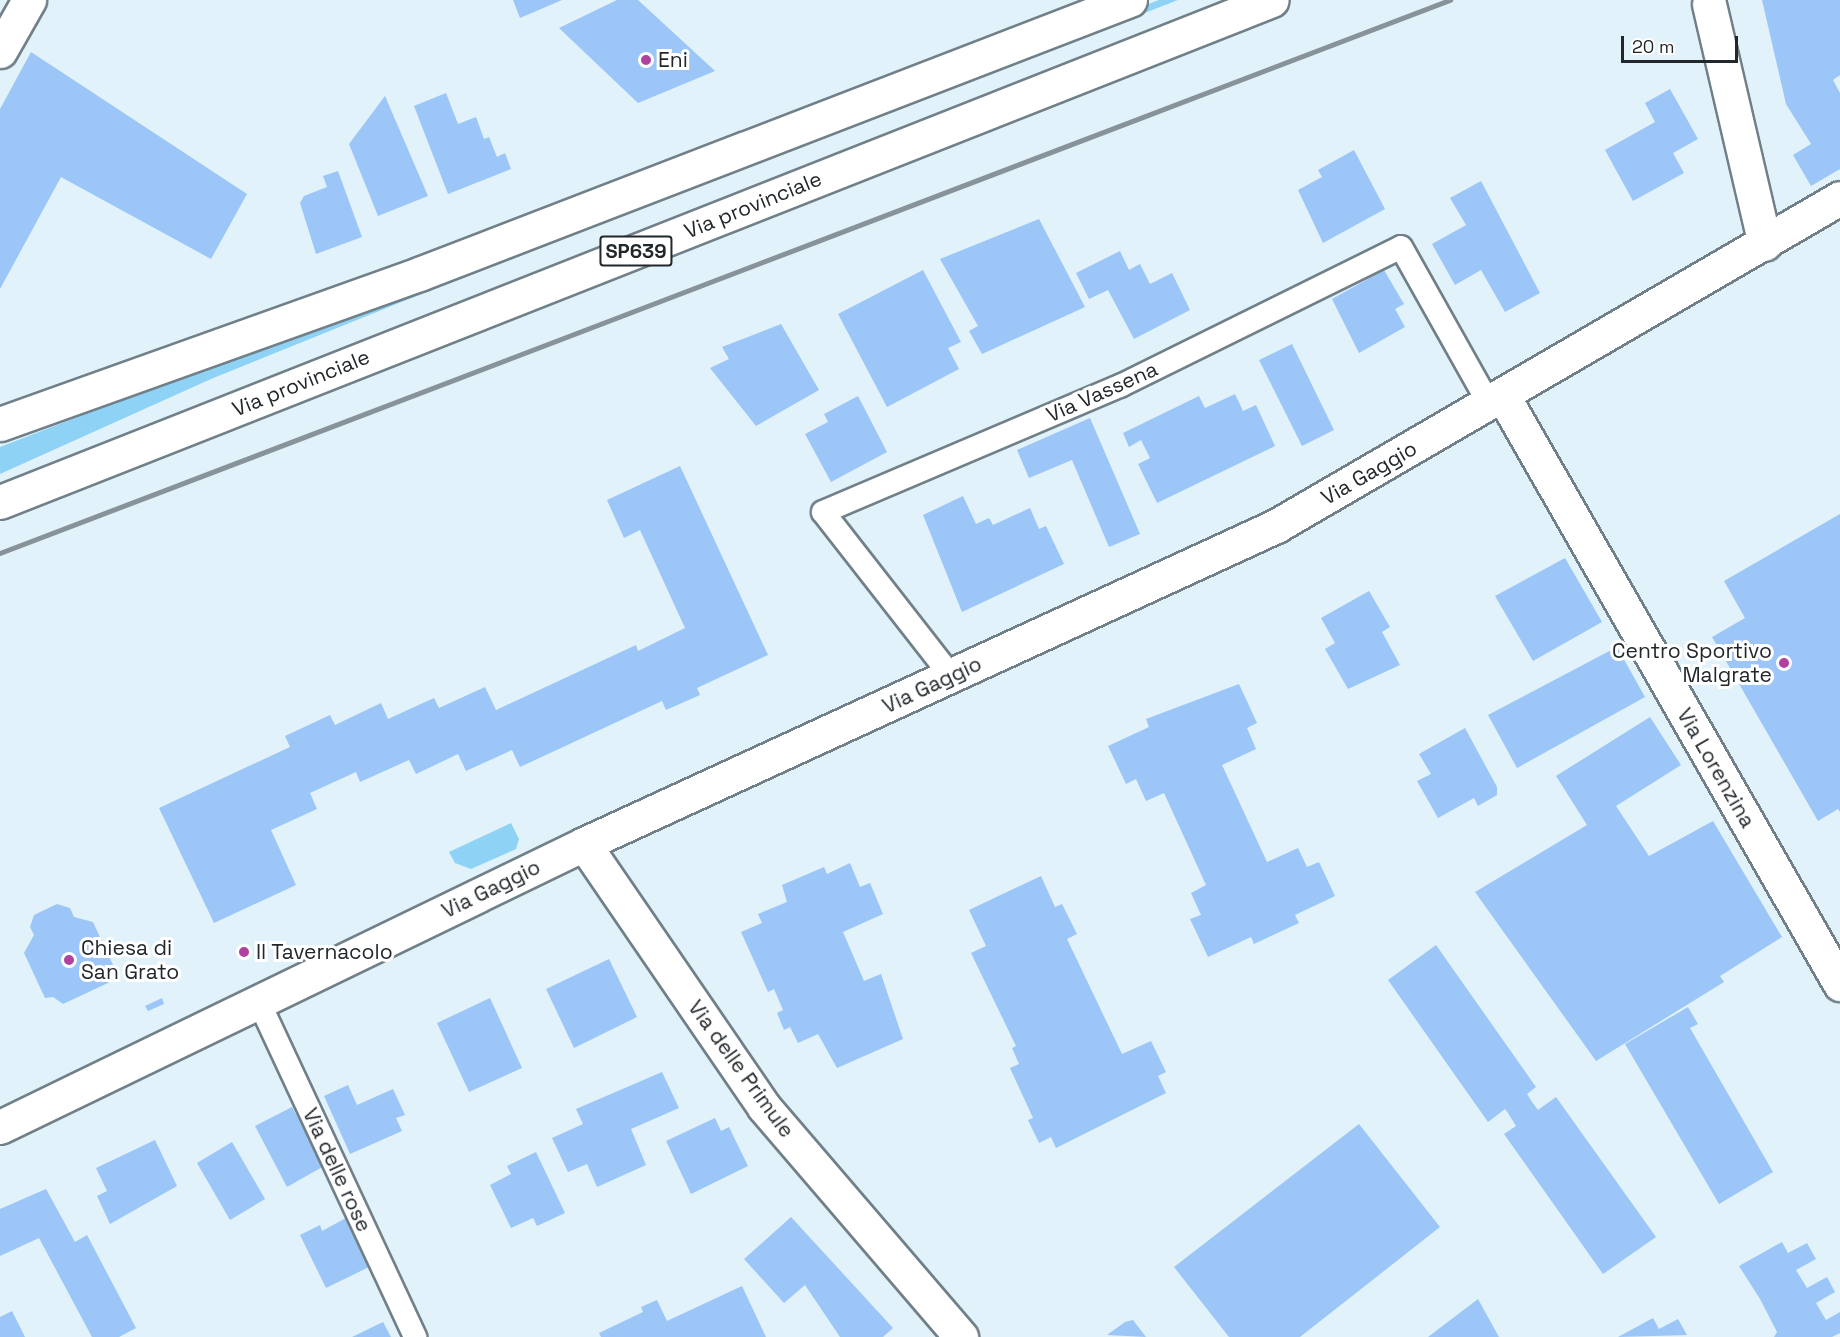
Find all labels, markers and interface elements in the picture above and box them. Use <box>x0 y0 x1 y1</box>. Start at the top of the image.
scale bar <box>1624 24 1741 62</box>
text: 20 m <box>1632 35 1675 58</box>
place label: Eni <box>658 47 688 73</box>
marker: Eni <box>639 53 653 67</box>
street label: Via provinciale <box>681 166 825 244</box>
road number: SP639 <box>598 234 674 268</box>
street label: Via provinciale <box>229 344 373 422</box>
street label: Via Vassena <box>1042 356 1162 428</box>
street label: Via Gaggio <box>1317 435 1421 511</box>
place label: Centro Sportivo Malgrate <box>1612 638 1772 688</box>
street label: Via Gaggio <box>878 651 986 719</box>
marker: Centro Sportivo Malgrate <box>1777 656 1791 670</box>
street label: Via Lorenzina <box>1672 704 1760 832</box>
street label: Via Gaggio <box>438 854 544 924</box>
place label: Chiesa di San Grato <box>81 935 179 985</box>
place label: Il Tavernacolo <box>256 939 393 965</box>
marker: Il Tavernacolo <box>237 945 251 959</box>
marker: Chiesa di San Grato <box>62 953 76 967</box>
street label: Via delle Primule <box>683 995 799 1143</box>
street label: Via delle rose <box>297 1104 377 1236</box>

